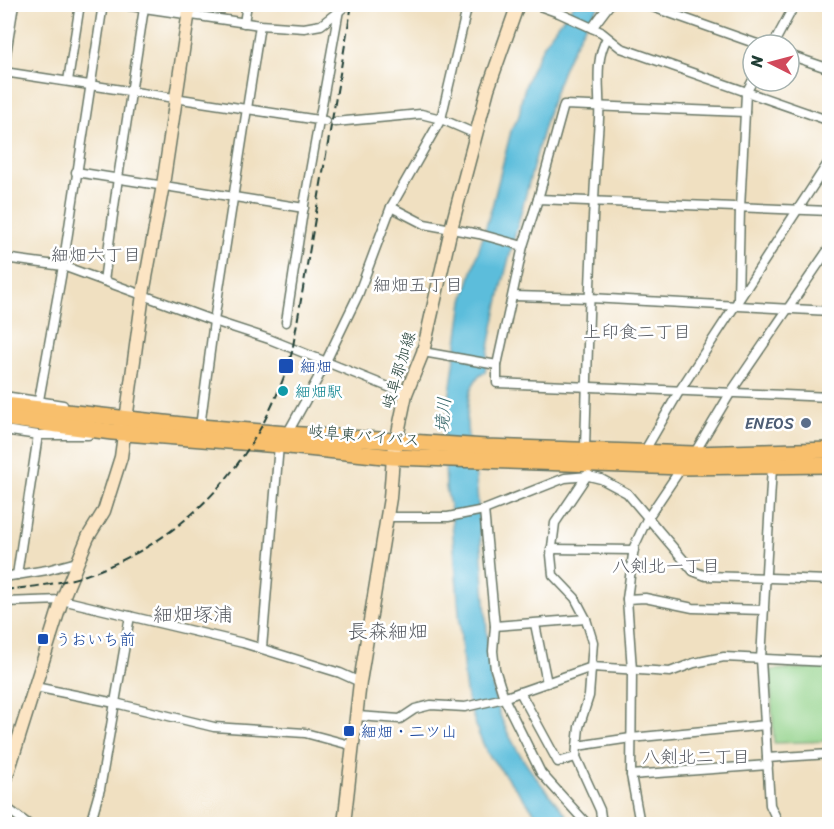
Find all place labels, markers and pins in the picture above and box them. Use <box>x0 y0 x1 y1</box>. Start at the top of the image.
place label: 細畑 <box>300 352 332 381</box>
marker: 細畑 <box>277 357 295 375</box>
place label: 細畑駅 <box>295 377 343 406</box>
marker: 細畑駅 <box>276 384 290 398</box>
place label: ENEOS <box>745 409 794 438</box>
marker: ENEOS <box>799 416 813 430</box>
place label: うおいち前 <box>55 625 135 654</box>
marker: うおいち前 <box>36 632 50 646</box>
place label: 細畑・二ツ山 <box>361 717 457 746</box>
marker: 細畑・二ツ山 <box>342 724 356 738</box>

